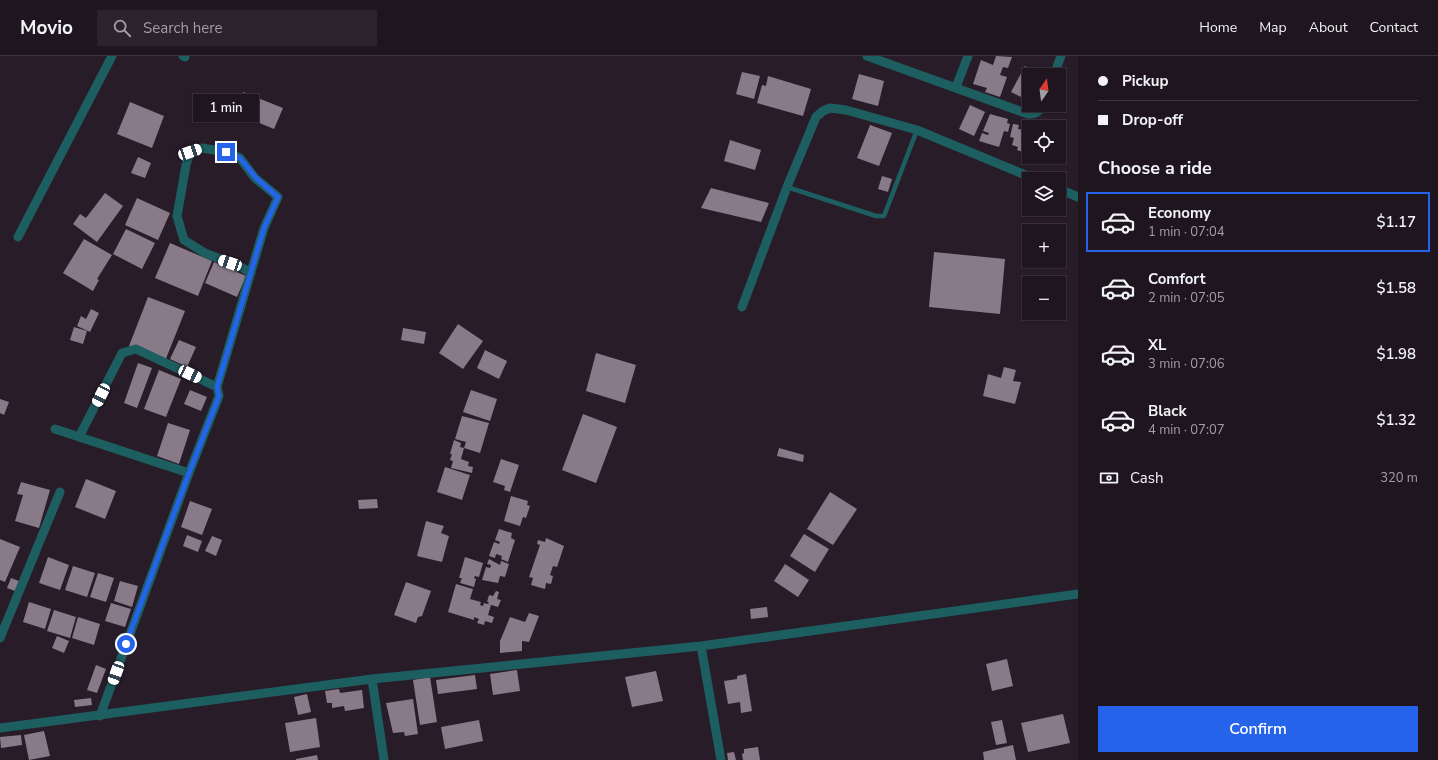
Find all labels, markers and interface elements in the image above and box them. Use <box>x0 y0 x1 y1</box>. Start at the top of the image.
search box <box>97 10 377 46</box>
text: Movio <box>20 15 73 41</box>
icon: search <box>111 17 133 39</box>
text: Search here <box>143 18 223 38</box>
text: Home <box>1199 18 1237 37</box>
text: Map <box>1259 18 1287 37</box>
text: About <box>1309 18 1348 37</box>
text: Contact <box>1370 18 1418 37</box>
north arrow <box>1022 68 1066 112</box>
map controls <box>1022 68 1066 320</box>
text: Pickup <box>1122 71 1168 91</box>
callout: 1 min <box>193 94 259 122</box>
text: 1 min <box>209 99 243 117</box>
text: Drop-off <box>1122 110 1183 130</box>
button: locate <box>1022 120 1066 164</box>
car <box>177 142 203 162</box>
route end <box>217 143 235 161</box>
text: Choose a ride <box>1098 156 1212 180</box>
button: layers <box>1022 172 1066 216</box>
text: Economy <box>1148 203 1211 223</box>
icon: car <box>1100 204 1136 240</box>
text: $1.17 <box>1376 212 1416 232</box>
text: 1 min · 07:04 <box>1148 223 1224 241</box>
button: + <box>1022 224 1066 268</box>
car <box>217 253 243 273</box>
text: Comfort <box>1148 269 1205 289</box>
icon: car <box>1100 270 1136 306</box>
button: − <box>1022 276 1066 320</box>
text: $1.58 <box>1376 278 1416 298</box>
text: 2 min · 07:05 <box>1148 289 1224 307</box>
text: XL <box>1148 335 1167 355</box>
icon: car <box>1100 336 1136 372</box>
text: $1.98 <box>1376 344 1416 364</box>
text: 3 min · 07:06 <box>1148 355 1224 373</box>
car <box>177 363 203 385</box>
car <box>90 382 112 408</box>
text: Black <box>1148 401 1186 421</box>
icon: car <box>1100 402 1136 438</box>
text: $1.32 <box>1376 410 1416 430</box>
text: 4 min · 07:07 <box>1148 421 1224 439</box>
icon: cash <box>1098 467 1120 489</box>
text: Cash <box>1130 468 1164 488</box>
text: 320 m <box>1380 469 1418 487</box>
route start <box>117 635 135 653</box>
car <box>106 660 126 686</box>
button: Confirm <box>1098 706 1418 752</box>

